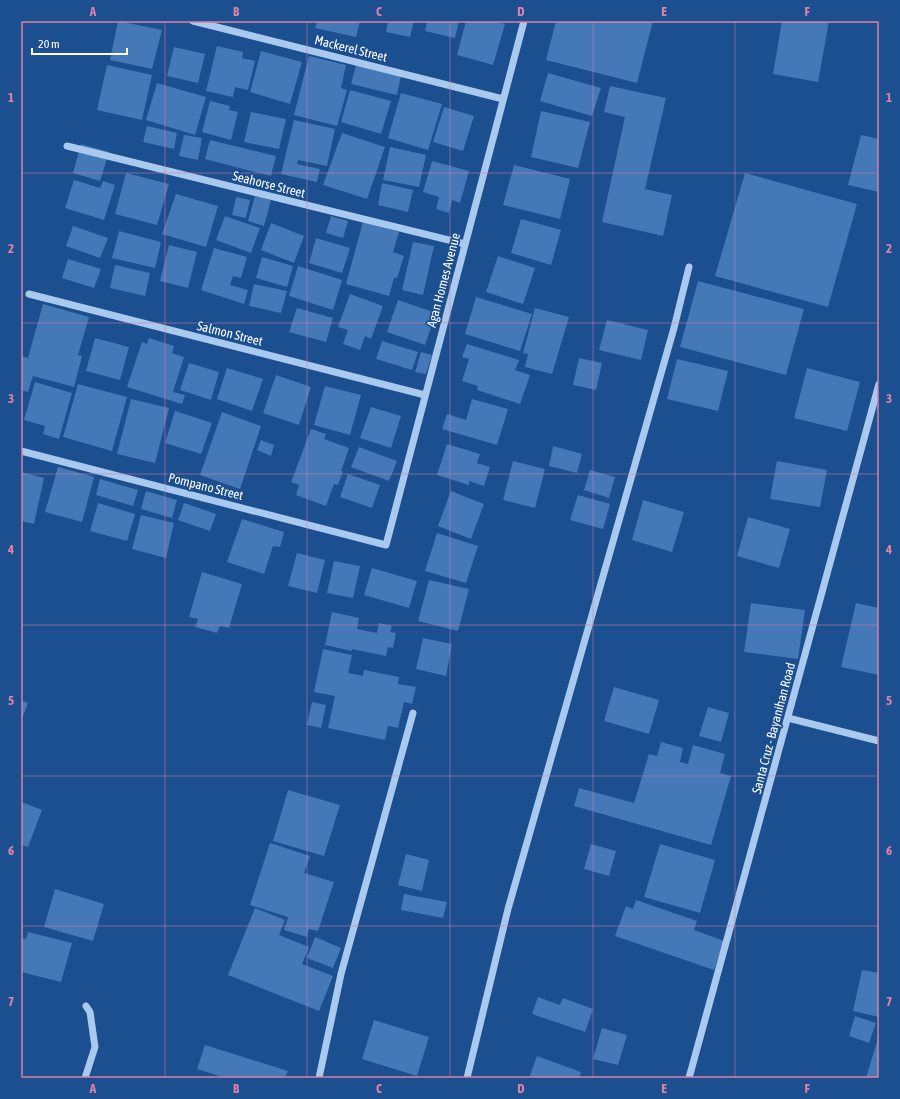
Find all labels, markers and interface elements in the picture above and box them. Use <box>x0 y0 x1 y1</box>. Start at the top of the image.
text: A <box>89 4 97 19</box>
text: B <box>233 4 240 19</box>
text: C <box>376 4 382 19</box>
text: D <box>517 4 525 19</box>
text: E <box>661 4 667 19</box>
text: F <box>804 4 810 19</box>
scale bar <box>32 30 127 56</box>
street label: Mackerel Street <box>313 32 389 65</box>
text: 20 m <box>38 37 60 51</box>
text: 1 <box>8 90 14 105</box>
text: 1 <box>886 90 892 105</box>
street label: Seahorse Street <box>231 168 307 201</box>
street label: Agan Homes Avenue <box>424 231 463 329</box>
text: 2 <box>8 241 14 256</box>
text: 2 <box>886 241 892 256</box>
street label: Salmon Street <box>196 318 264 349</box>
text: 3 <box>8 391 14 406</box>
text: 3 <box>886 391 892 406</box>
street label: Pompano Street <box>167 470 245 503</box>
text: 4 <box>7 542 14 557</box>
text: 4 <box>885 542 892 557</box>
street label: Santa Cruz - Bayanihan Road <box>749 661 798 795</box>
text: 5 <box>8 693 14 708</box>
text: 5 <box>886 693 892 708</box>
text: 6 <box>8 843 14 858</box>
text: 6 <box>886 843 892 858</box>
text: 7 <box>8 994 14 1009</box>
text: 7 <box>886 994 892 1009</box>
text: A <box>89 1081 97 1096</box>
text: B <box>233 1081 240 1096</box>
text: C <box>376 1081 382 1096</box>
text: D <box>517 1081 525 1096</box>
text: E <box>661 1081 667 1096</box>
text: F <box>804 1081 810 1096</box>

